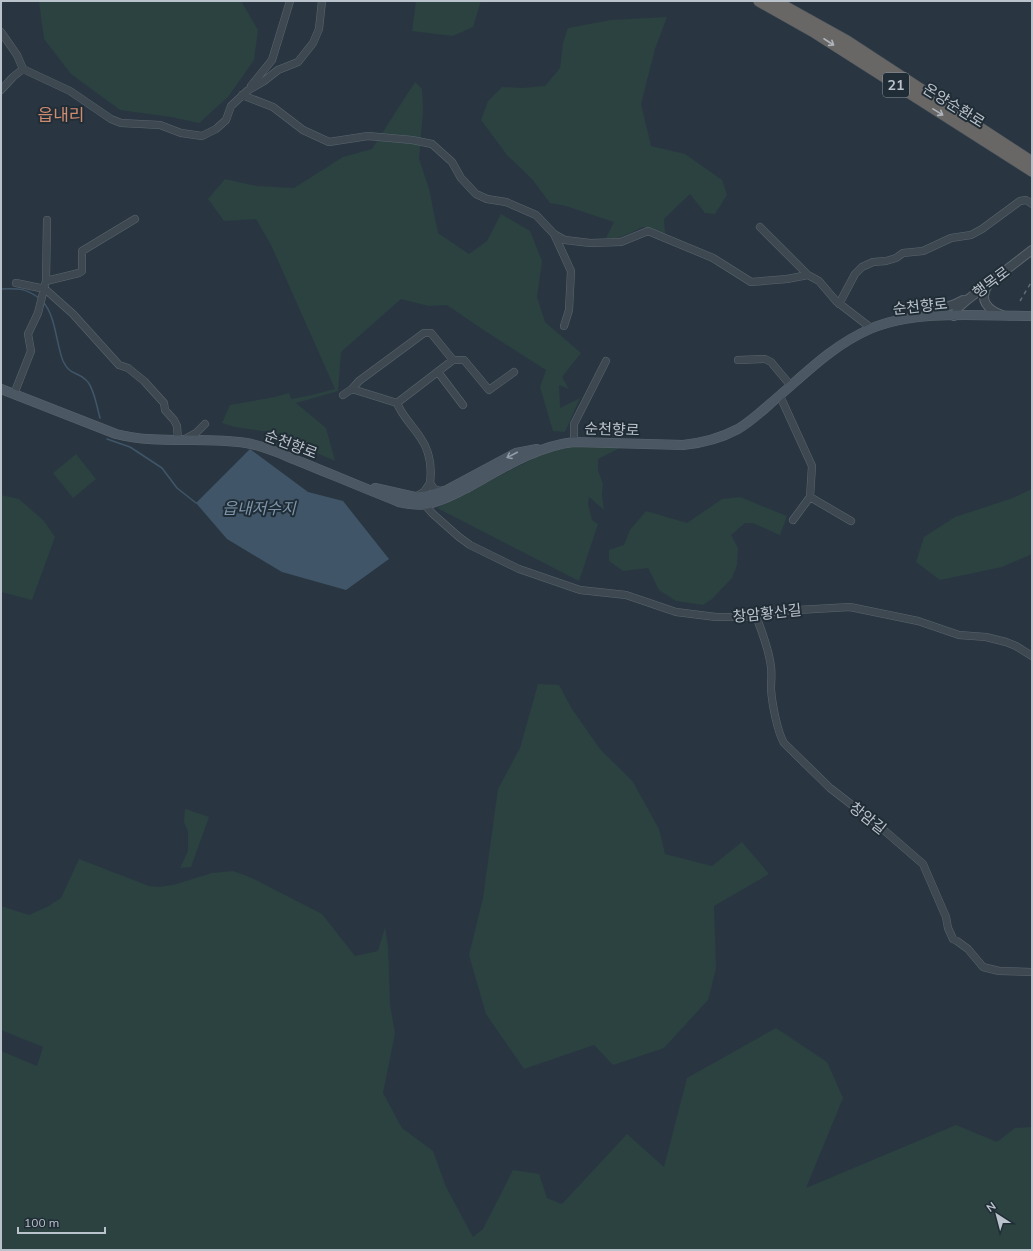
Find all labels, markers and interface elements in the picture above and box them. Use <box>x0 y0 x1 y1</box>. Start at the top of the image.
one-way arrow <box>823 38 834 46</box>
road number: 21 <box>883 73 909 97</box>
street label: 온양순환로 <box>920 79 988 131</box>
district label: 읍내리 <box>38 104 84 125</box>
one-way arrow <box>932 109 944 117</box>
street label: 행목로 <box>969 262 1013 302</box>
street label: 순천향로 <box>892 294 948 318</box>
street label: 순천향로 <box>584 419 640 439</box>
street label: 순천향로 <box>262 425 320 463</box>
one-way arrow <box>506 452 518 460</box>
water label: 읍내저수지 <box>222 498 297 518</box>
street label: 창암황산길 <box>732 600 802 626</box>
street label: 창암길 <box>846 798 890 838</box>
north arrow <box>977 1195 1017 1235</box>
text: N <box>984 1199 999 1215</box>
scale bar <box>18 1209 105 1235</box>
text: 100 m <box>24 1215 59 1230</box>

